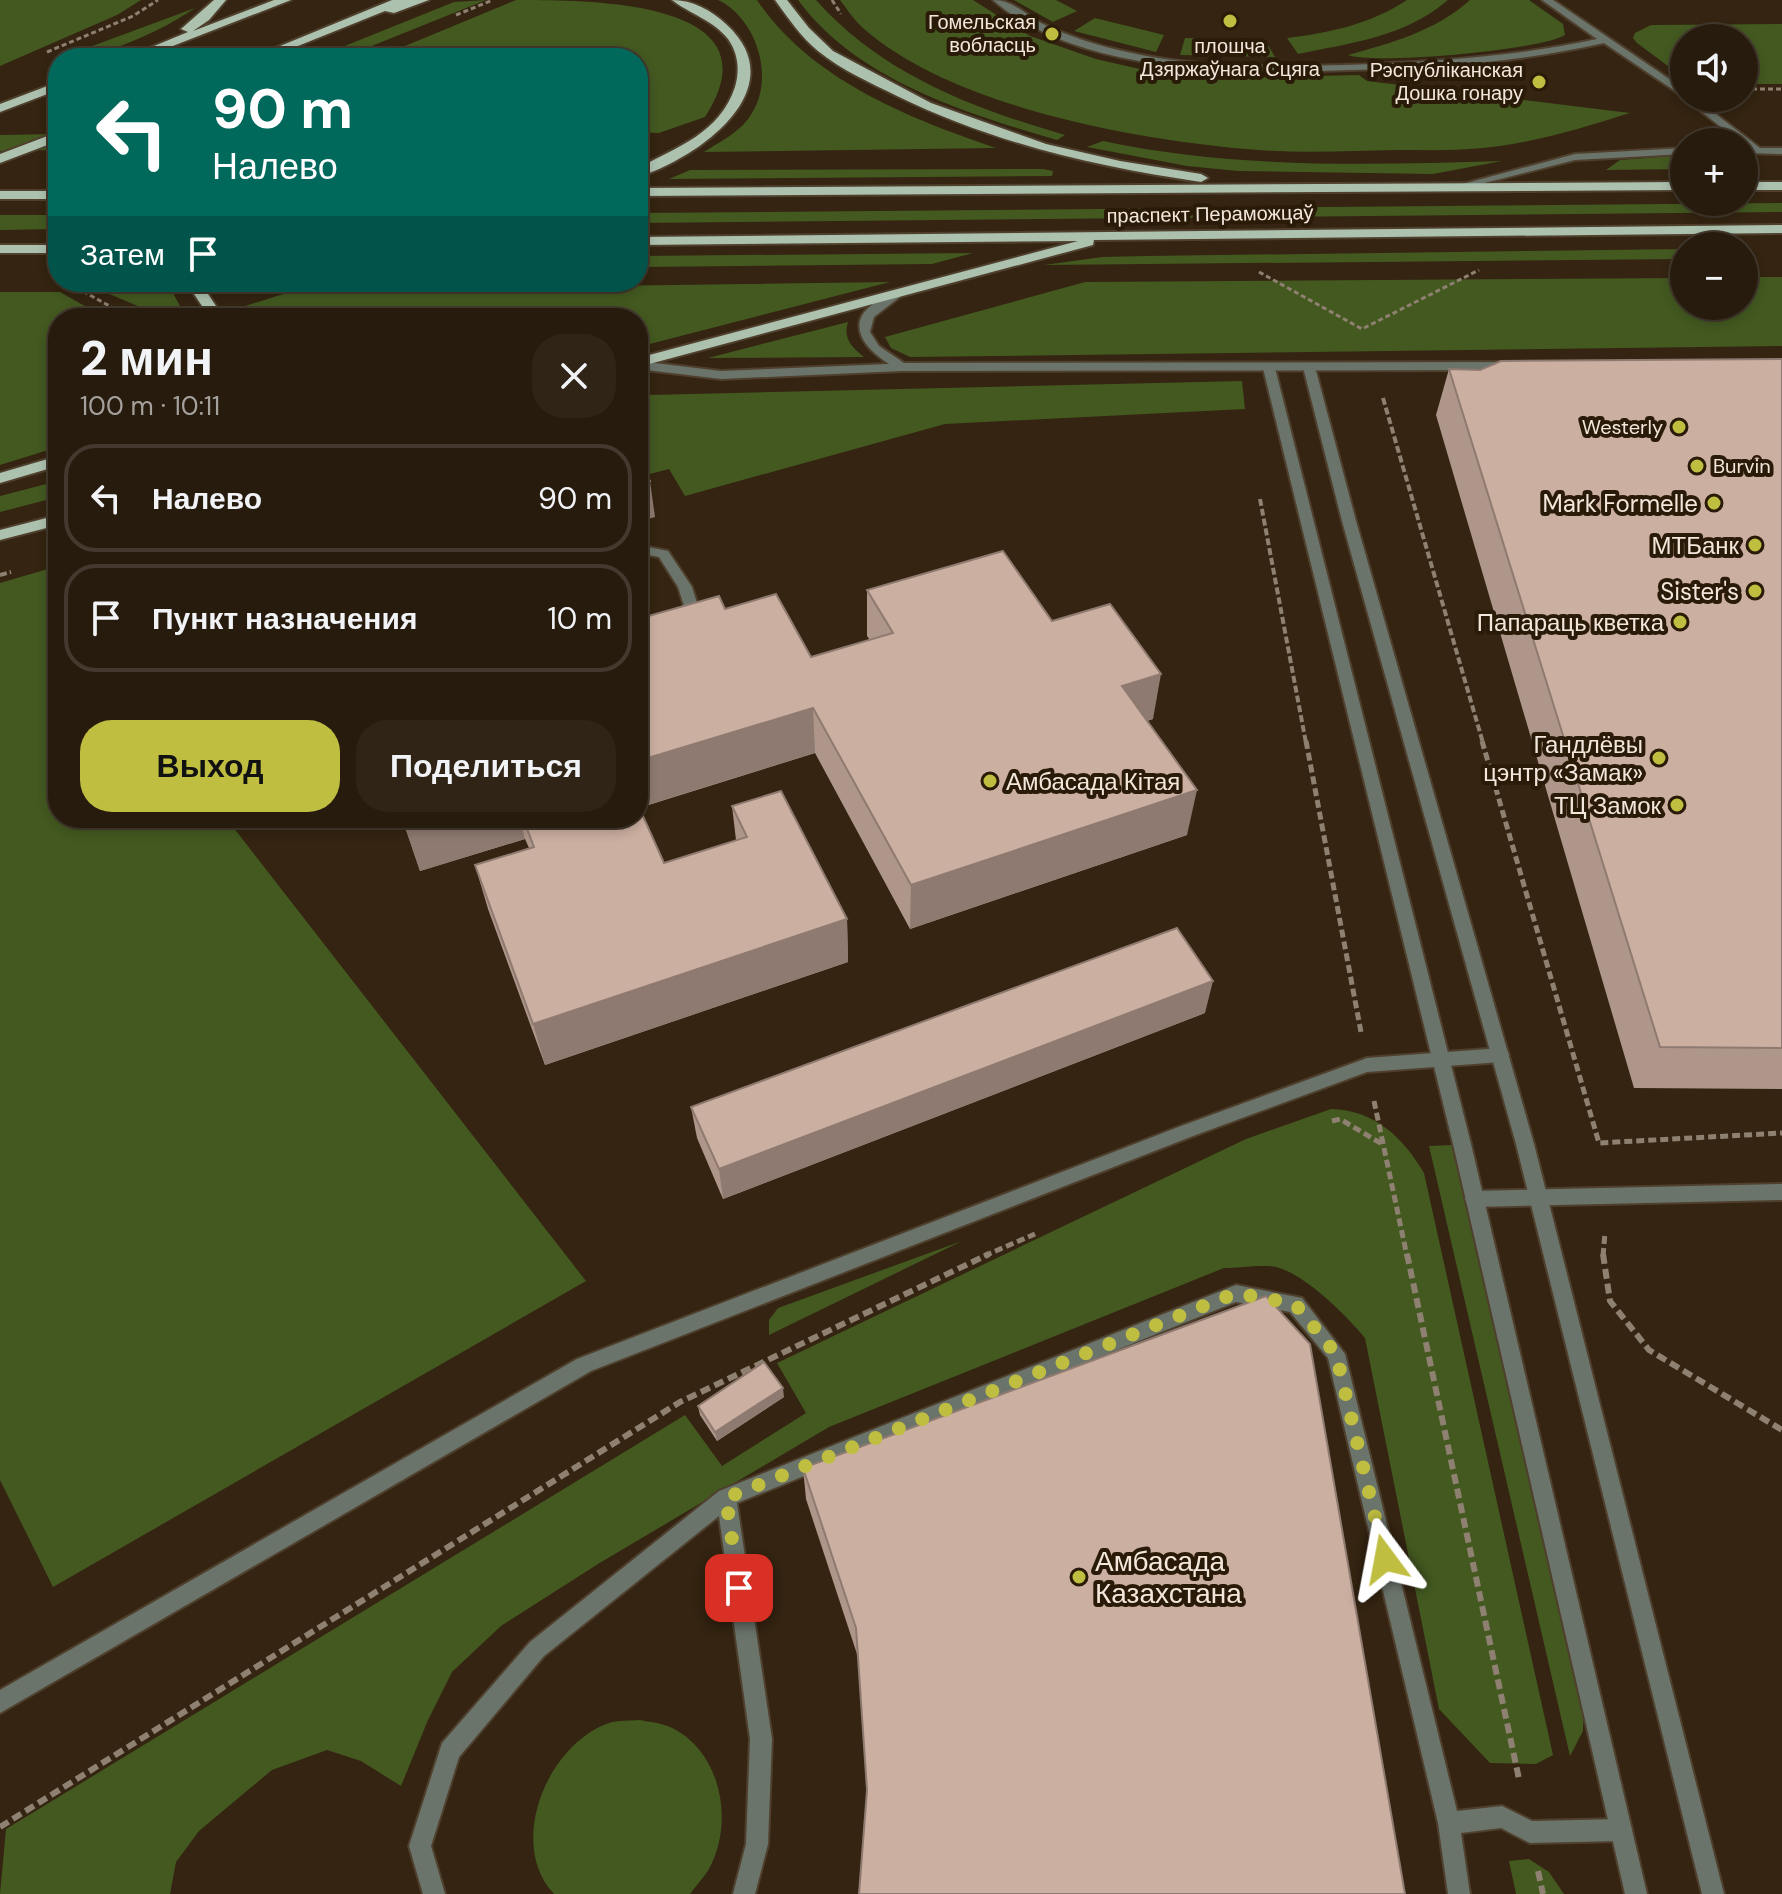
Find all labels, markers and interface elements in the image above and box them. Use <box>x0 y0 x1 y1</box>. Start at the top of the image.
place label: Гомельская вобласць <box>928 9 1036 58</box>
marker: плошча Дзяржаўнага Сцяга <box>1221 12 1239 30</box>
map controls <box>1670 24 1758 320</box>
button: sound <box>1670 24 1758 112</box>
marker: Гомельская вобласць <box>1043 25 1061 43</box>
place label: плошча Дзяржаўнага Сцяга <box>1140 33 1321 82</box>
place label: Рэспубліканская Дошка гонару <box>1370 57 1523 106</box>
text: 90 m <box>212 72 353 145</box>
marker: Рэспубліканская Дошка гонару <box>1530 73 1548 91</box>
icon: left <box>80 80 184 184</box>
button: + <box>1670 128 1758 216</box>
text: Налево <box>212 143 338 190</box>
street label: праспект Пераможцаў <box>1106 199 1314 229</box>
icon: arrive <box>181 232 225 276</box>
button: − <box>1670 232 1758 320</box>
text: Затем <box>80 235 165 274</box>
text: 2 мин <box>80 327 213 390</box>
button: close <box>532 334 616 418</box>
text: 100 m · 10:11 <box>80 389 220 423</box>
place label: Westerly <box>1582 414 1663 440</box>
marker: Westerly <box>1670 418 1688 436</box>
place label: Burvin <box>1713 453 1771 479</box>
marker: Burvin <box>1688 457 1706 475</box>
icon: left <box>84 476 128 520</box>
text: Налево <box>152 479 262 518</box>
text: 90 m <box>538 479 612 518</box>
place label: Mark Formelle <box>1543 488 1698 519</box>
marker: Mark Formelle <box>1705 494 1723 512</box>
place label: МТБанк <box>1651 530 1739 561</box>
marker: МТБанк <box>1746 536 1764 554</box>
place label: Sister's <box>1660 576 1739 607</box>
marker: Sister's <box>1746 582 1764 600</box>
icon: arrive <box>84 596 128 640</box>
text: Пункт назначения <box>152 599 417 638</box>
text: 10 m <box>547 599 612 638</box>
place label: Папараць кветка <box>1477 607 1665 638</box>
marker: Папараць кветка <box>1671 613 1689 631</box>
button: Выход <box>80 720 340 812</box>
button: Поделиться <box>356 720 616 812</box>
place label: Гандлёвы цэнтр «Замак» <box>1483 729 1643 788</box>
marker: Гандлёвы цэнтр «Замак» <box>1650 749 1668 767</box>
place label: Амбасада Кітая <box>1006 766 1180 797</box>
marker: Амбасада Кітая <box>981 772 999 790</box>
place label: ТЦ Замок <box>1554 790 1661 821</box>
marker: ТЦ Замок <box>1668 796 1686 814</box>
position arrow <box>1343 1517 1427 1601</box>
place label: Амбасада Казахстана <box>1095 1543 1242 1612</box>
pin <box>705 1554 773 1622</box>
icon: arrive <box>717 1566 761 1610</box>
marker: Амбасада Казахстана <box>1070 1568 1088 1586</box>

